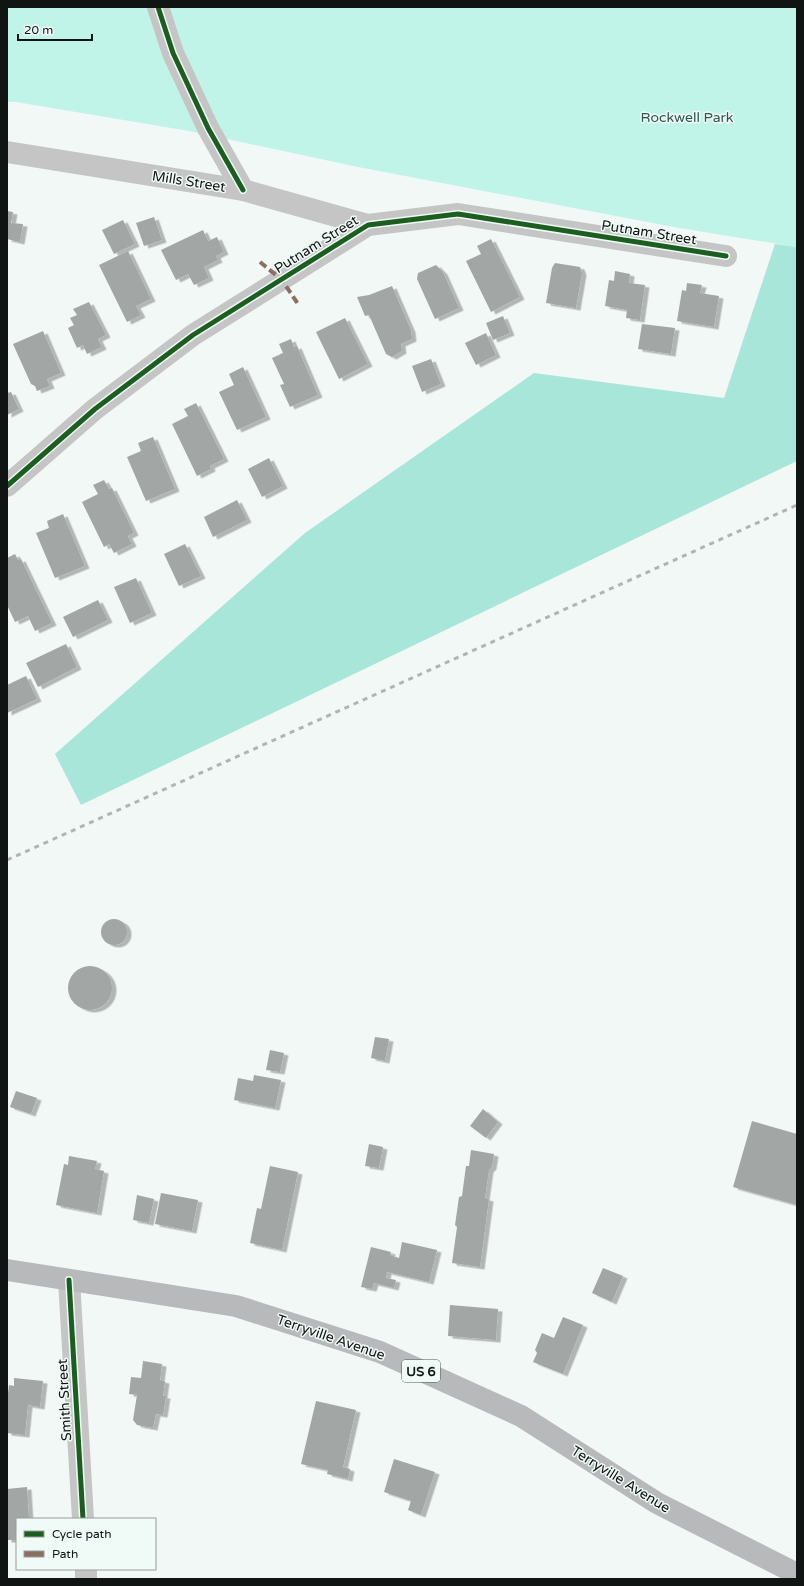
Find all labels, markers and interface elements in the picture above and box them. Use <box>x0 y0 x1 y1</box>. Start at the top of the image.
scale bar <box>18 16 92 42</box>
text: 20 m <box>24 23 53 37</box>
park label: Rockwell Park <box>640 109 734 126</box>
street label: Mills Street <box>151 167 228 196</box>
street label: Putnam Street <box>271 211 362 277</box>
street label: Putnam Street <box>600 217 698 249</box>
street label: Terryville Avenue <box>274 1311 387 1364</box>
street label: Smith Street <box>54 1358 75 1442</box>
road number: US 6 <box>402 1360 440 1382</box>
street label: Terryville Avenue <box>568 1442 673 1517</box>
legend <box>16 1518 156 1570</box>
text: Cycle path <box>52 1527 111 1541</box>
text: Path <box>52 1547 78 1561</box>

